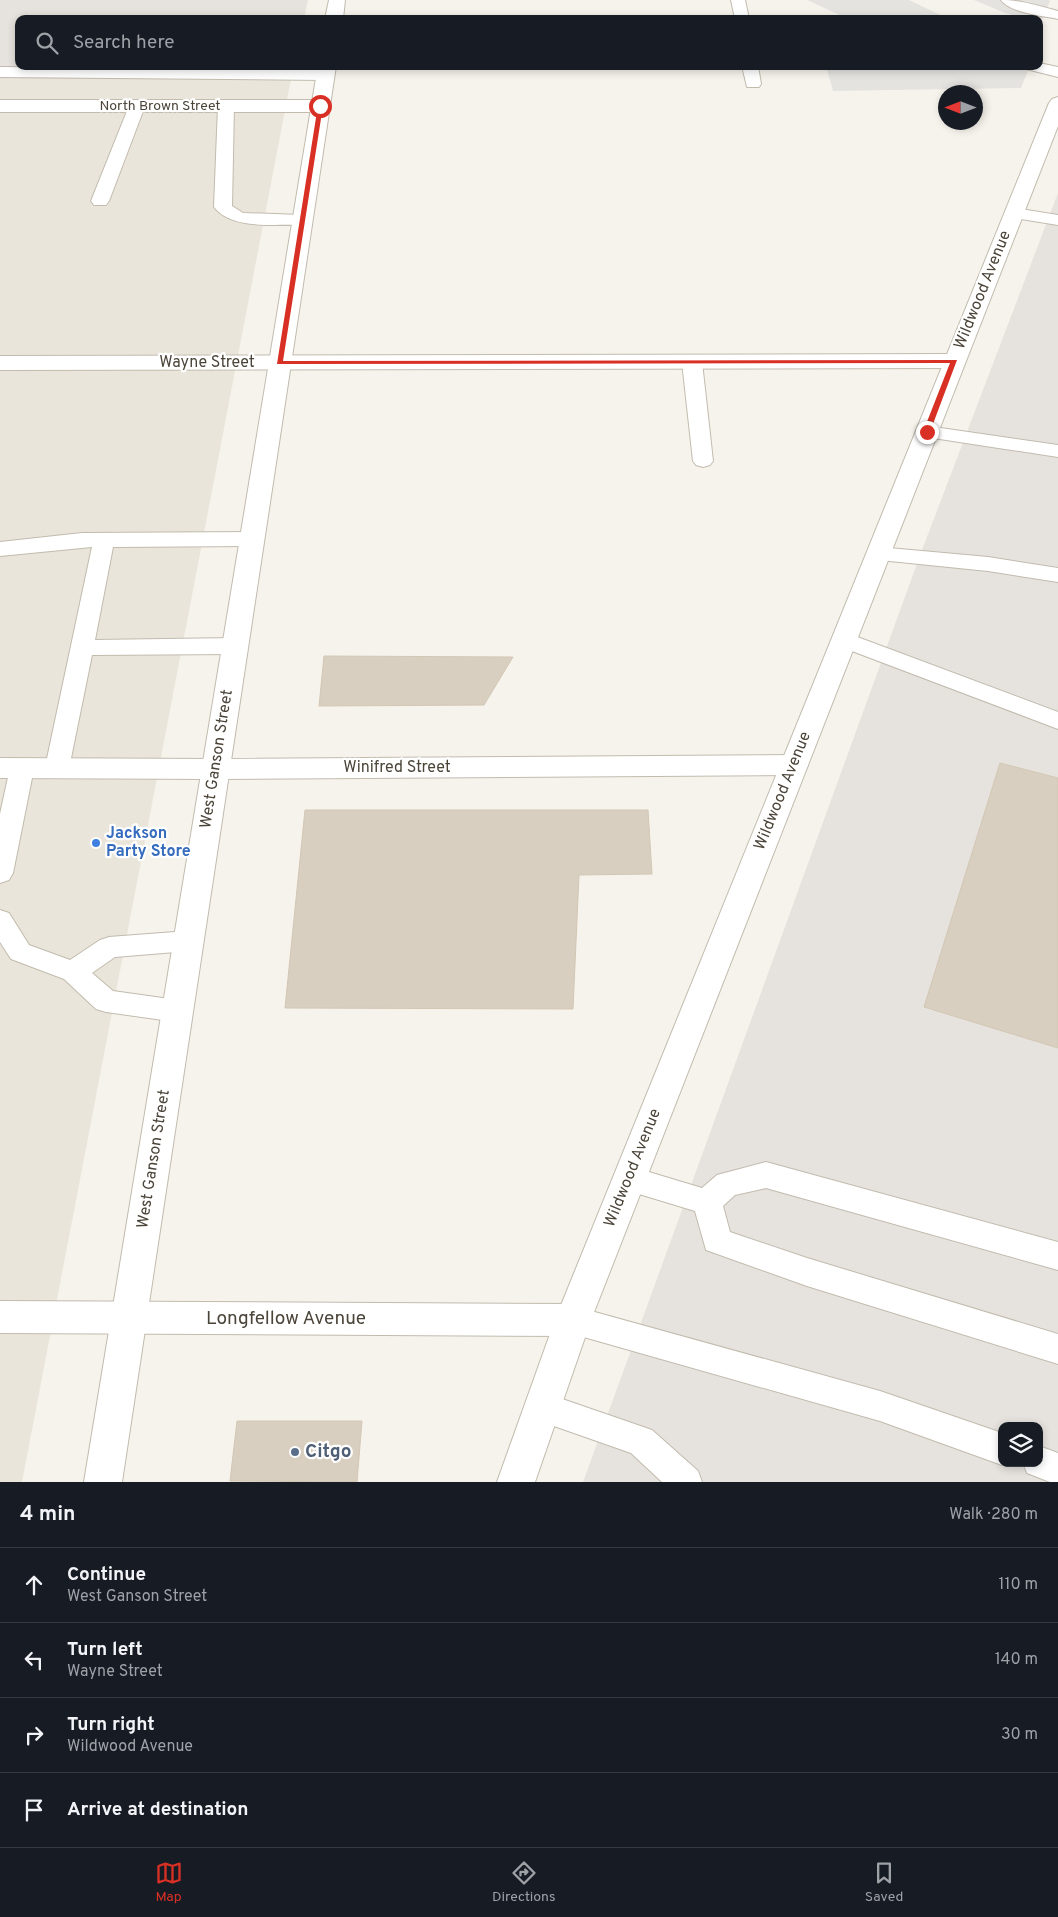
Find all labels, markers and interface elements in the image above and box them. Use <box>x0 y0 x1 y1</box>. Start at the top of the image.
search box <box>15 15 1043 70</box>
icon: search <box>33 29 61 57</box>
text: Search here <box>73 31 175 55</box>
north arrow <box>938 85 983 130</box>
route start <box>309 95 332 118</box>
street label: North Brown Street <box>99 98 221 115</box>
street label: Wildwood Avenue <box>950 228 1016 352</box>
street label: Wayne Street <box>159 353 255 373</box>
route end <box>916 421 939 444</box>
street label: West Ganson Street <box>196 688 238 830</box>
street label: Wildwood Avenue <box>750 729 816 853</box>
street label: Winifred Street <box>343 758 451 778</box>
place label: Jackson Party Store <box>106 824 191 862</box>
marker: Jackson Party Store <box>90 837 102 849</box>
street label: West Ganson Street <box>133 1088 175 1230</box>
street label: Wildwood Avenue <box>600 1106 666 1230</box>
street label: Longfellow Avenue <box>206 1307 366 1331</box>
map controls <box>998 1422 1043 1467</box>
button: layers <box>998 1422 1043 1467</box>
place label: Citgo <box>305 1440 351 1464</box>
marker: Citgo <box>289 1446 301 1458</box>
text: 4 min <box>20 1501 76 1528</box>
text: Walk · 280 m <box>949 1505 1038 1525</box>
text: Continue <box>67 1563 146 1587</box>
icon: ahead <box>20 1571 48 1599</box>
text: 110 m <box>998 1575 1038 1595</box>
text: West Ganson Street <box>67 1587 207 1607</box>
text: Turn left <box>67 1638 143 1662</box>
icon: left <box>20 1646 48 1674</box>
text: 140 m <box>995 1650 1038 1670</box>
text: Wayne Street <box>67 1662 163 1682</box>
text: Turn right <box>67 1713 155 1737</box>
icon: right <box>20 1721 48 1749</box>
text: 30 m <box>1001 1725 1038 1745</box>
text: Wildwood Avenue <box>67 1737 193 1757</box>
icon: arrive <box>20 1796 48 1824</box>
text: Arrive at destination <box>67 1798 248 1822</box>
tab: Map <box>155 1859 183 1906</box>
tab: Directions <box>492 1859 556 1906</box>
tab: Saved <box>865 1859 903 1906</box>

